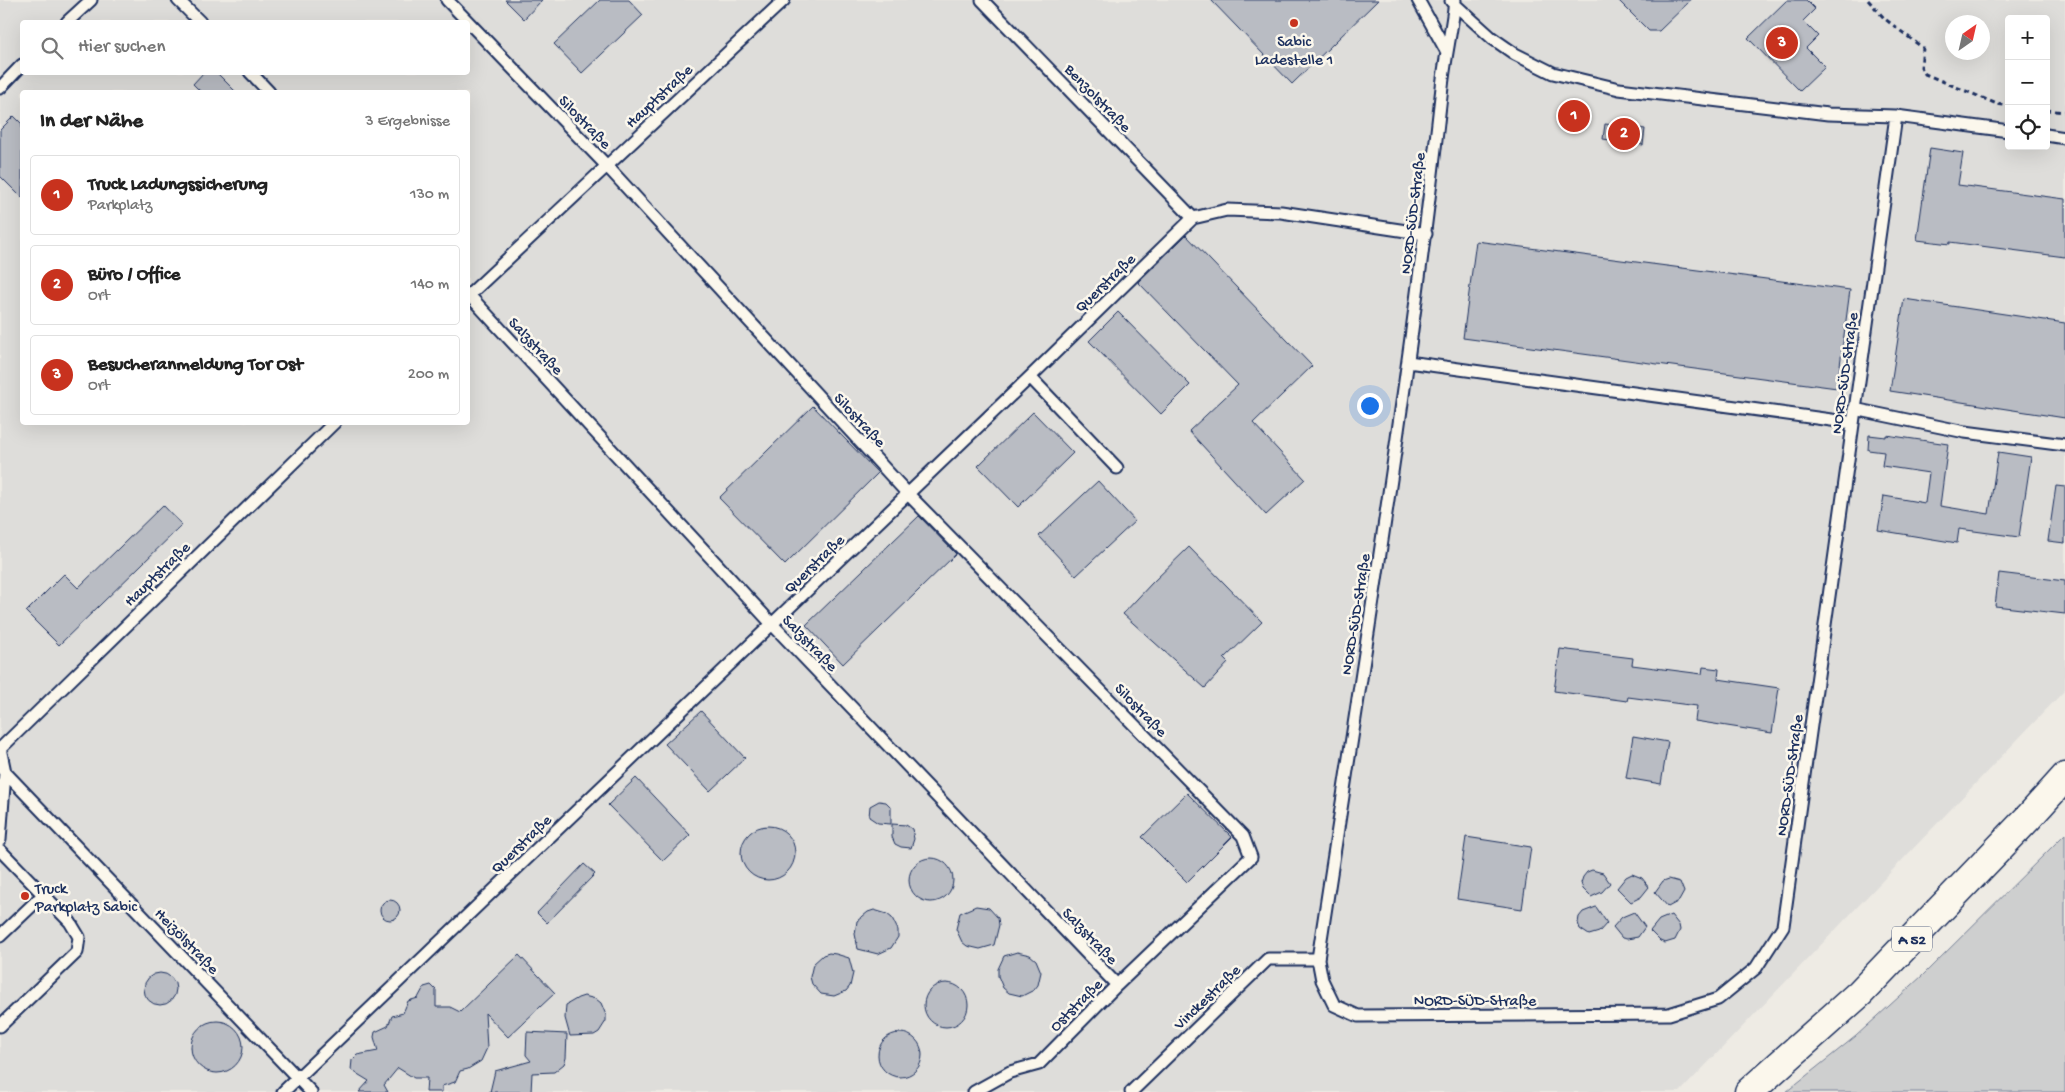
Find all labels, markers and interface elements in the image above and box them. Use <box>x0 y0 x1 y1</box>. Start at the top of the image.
north arrow <box>1945 15 1990 60</box>
map controls <box>2005 15 2050 150</box>
button: + <box>2005 15 2050 60</box>
marker: Sabic Ladestelle 1 <box>1288 17 1300 29</box>
search box <box>20 20 470 75</box>
pin: 3 <box>1766 24 1798 62</box>
icon: search <box>38 34 66 62</box>
place label: Sabic Ladestelle 1 <box>1255 34 1333 71</box>
text: Hier suchen <box>78 36 165 59</box>
button: − <box>2005 60 2050 105</box>
street label: Hauptstraße <box>623 61 698 133</box>
street label: Benzolstraße <box>1058 61 1134 138</box>
street label: Silostraße <box>553 92 614 155</box>
pin: 1 <box>1558 97 1590 135</box>
button: locate <box>2005 105 2050 150</box>
text: In der Nähe <box>40 110 143 135</box>
text: 3 Ergebnisse <box>365 113 450 132</box>
pin: 2 <box>1608 115 1640 153</box>
street label: NORD-SÜD-Straße <box>1398 151 1431 275</box>
text: Truck Ladungssicherung <box>88 174 268 197</box>
text: 1 <box>54 186 60 205</box>
text: 130 m <box>410 186 449 205</box>
text: Parkplatz <box>88 197 152 216</box>
street label: Querstraße <box>1072 250 1141 318</box>
text: Büro / Office <box>88 264 180 287</box>
text: 2 <box>53 276 61 295</box>
text: 140 m <box>411 276 449 295</box>
text: Ort <box>88 287 110 306</box>
street label: NORD-SÜD-Straße <box>1829 311 1865 435</box>
street label: Salzstraße <box>503 315 566 381</box>
text: Besucheranmeldung Tor Ost <box>88 354 303 377</box>
text: 3 <box>53 366 61 385</box>
text: 200 m <box>408 366 449 385</box>
text: Ort <box>88 377 110 396</box>
street label: Silostraße <box>828 390 889 453</box>
your location <box>1357 393 1383 419</box>
street label: Querstraße <box>781 531 850 599</box>
street label: Hauptstraße <box>121 539 196 612</box>
street label: NORD-SÜD-Straße <box>1338 552 1377 677</box>
street label: Salzstraße <box>777 612 841 677</box>
street label: Silostraße <box>1109 680 1170 743</box>
street label: NORD-SÜD-Straße <box>1774 713 1810 837</box>
street label: Querstraße <box>488 811 557 879</box>
place label: Truck Parkplatz Sabic <box>34 881 137 918</box>
marker: Truck Parkplatz Sabic <box>19 890 31 902</box>
street label: Heizölstraße <box>149 905 222 980</box>
street label: Salzstraße <box>1057 905 1121 970</box>
road number: A 52 <box>1892 926 1932 952</box>
street label: Vinckestraße <box>1170 961 1246 1036</box>
street label: Oststraße <box>1047 976 1108 1037</box>
street label: NORD-SÜD-Straße <box>1414 993 1537 1012</box>

